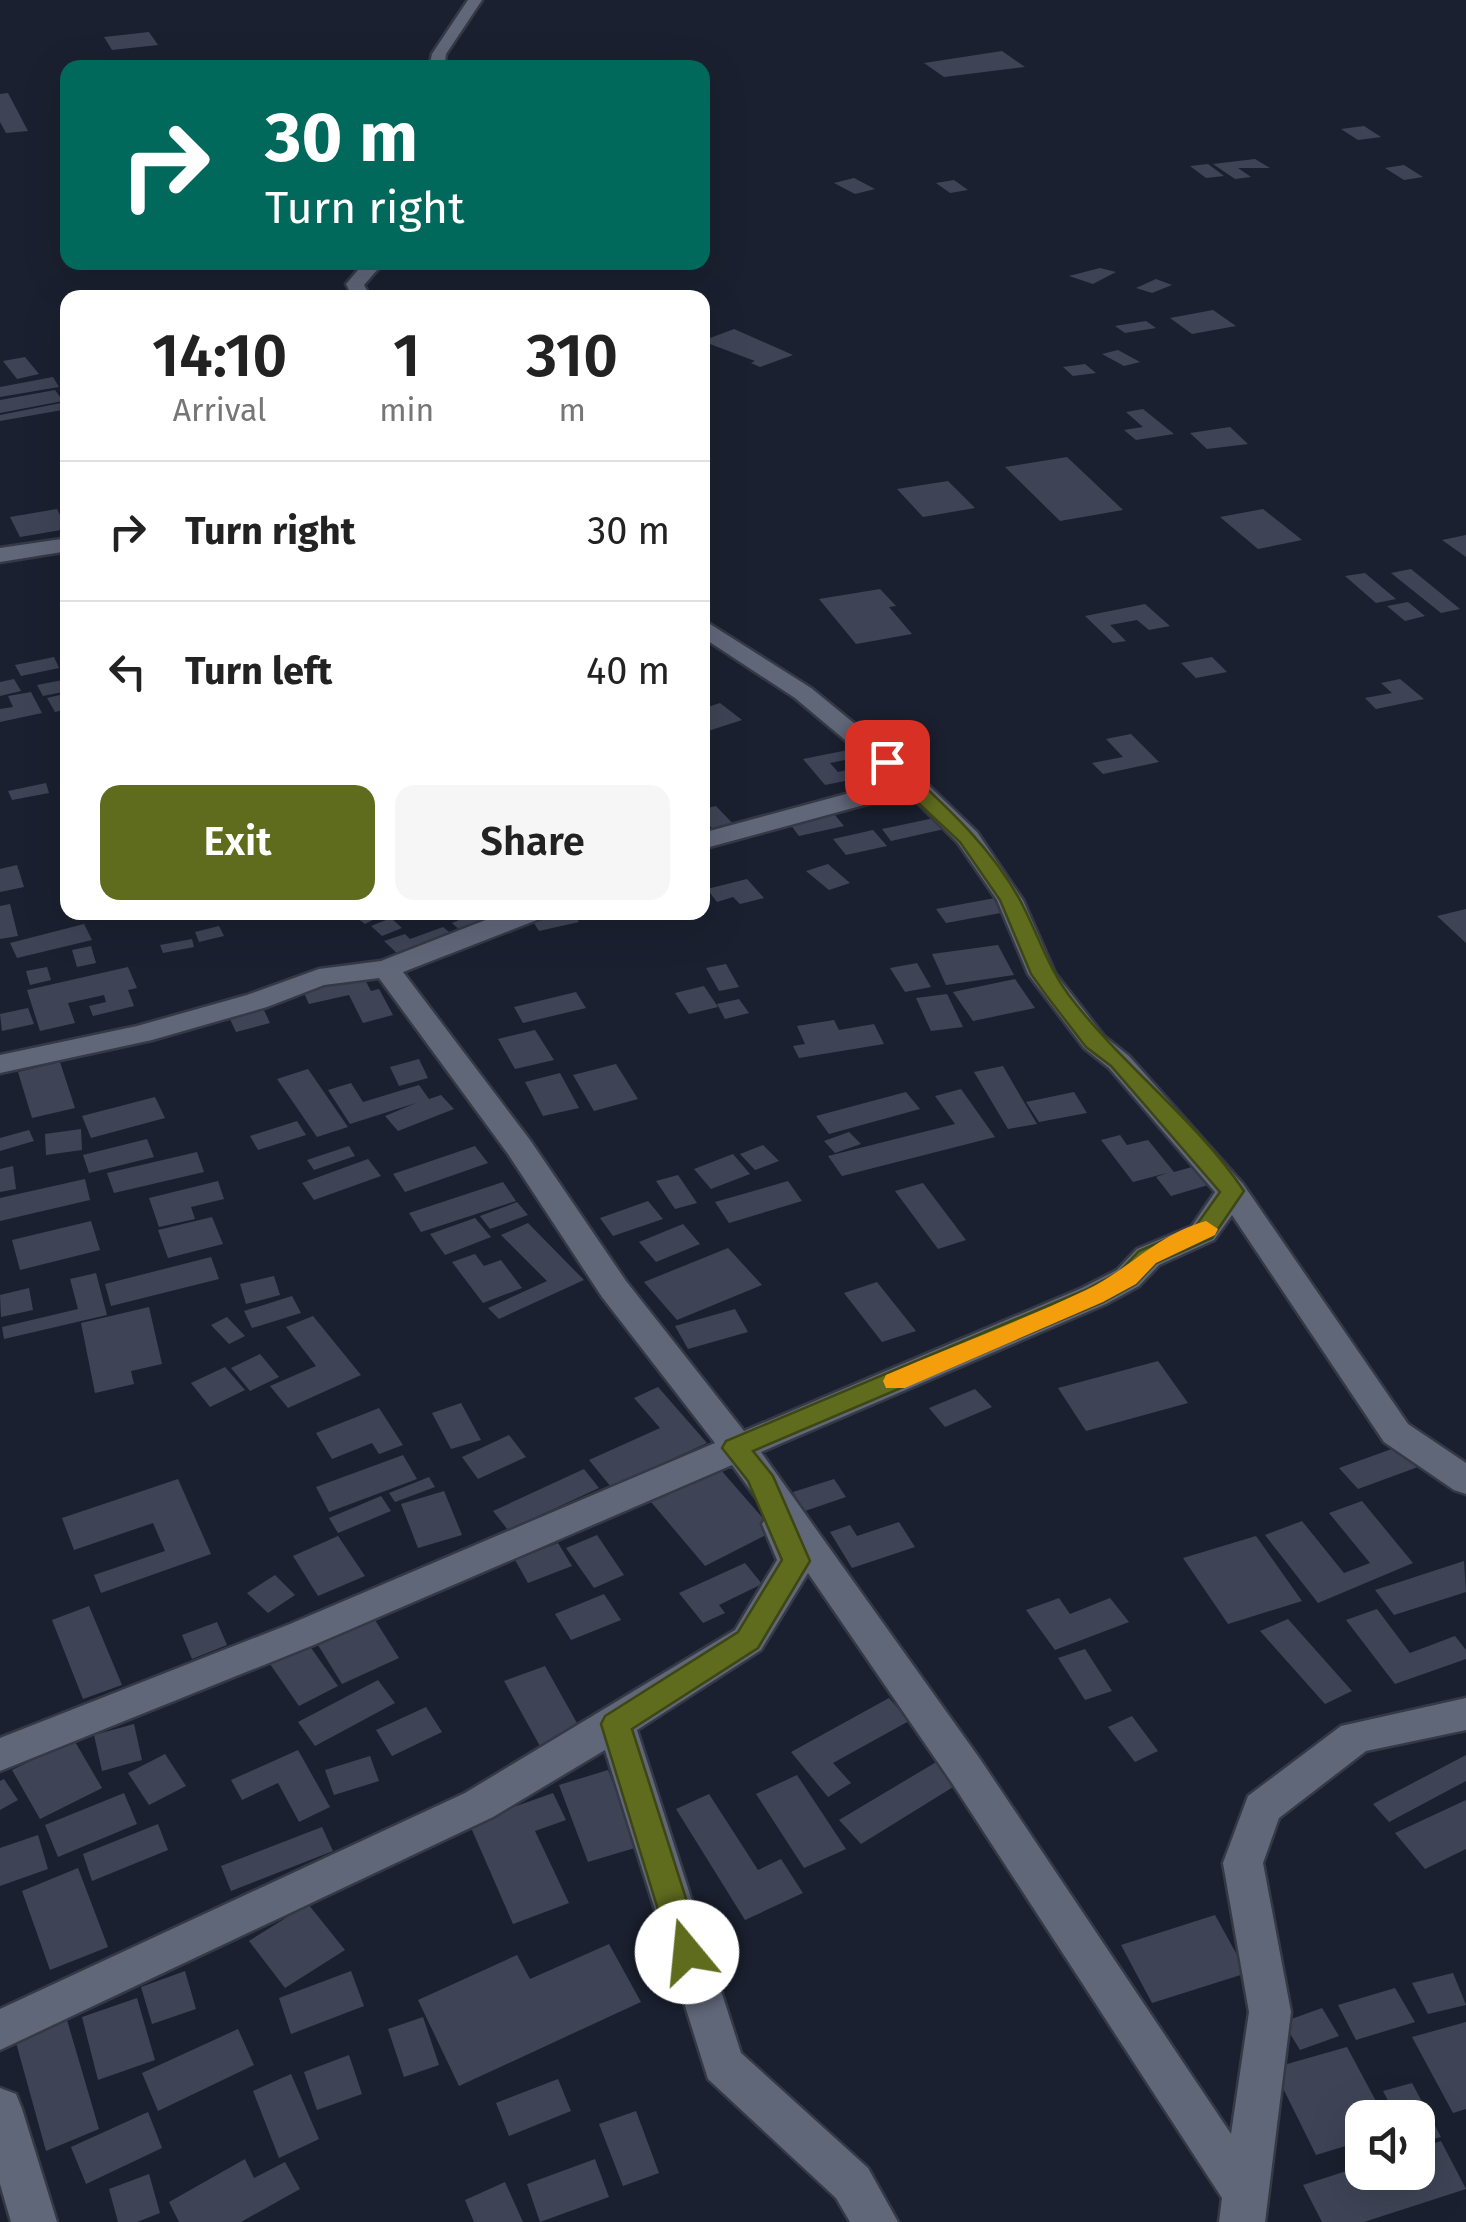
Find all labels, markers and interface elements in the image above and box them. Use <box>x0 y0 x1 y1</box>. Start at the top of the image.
text: 30 m <box>265 96 418 180</box>
icon: right <box>100 100 230 230</box>
text: Turn right <box>265 181 464 235</box>
text: 14:10 <box>152 320 287 392</box>
text: 1 <box>393 320 420 392</box>
text: 310 <box>526 320 618 392</box>
text: Arrival <box>173 391 266 429</box>
text: min <box>379 391 434 429</box>
text: m <box>558 391 586 429</box>
icon: right <box>100 504 155 559</box>
text: Turn right <box>185 508 355 554</box>
text: 30 m <box>587 508 670 554</box>
icon: left <box>100 644 155 699</box>
text: Turn left <box>185 648 332 694</box>
text: 40 m <box>586 648 670 694</box>
pin <box>845 720 930 805</box>
icon: arrive <box>860 735 915 790</box>
button: Exit <box>100 785 375 900</box>
button: Share <box>395 785 670 900</box>
position arrow <box>635 1900 739 2004</box>
map controls <box>1345 2100 1435 2190</box>
button: sound <box>1345 2100 1435 2190</box>

